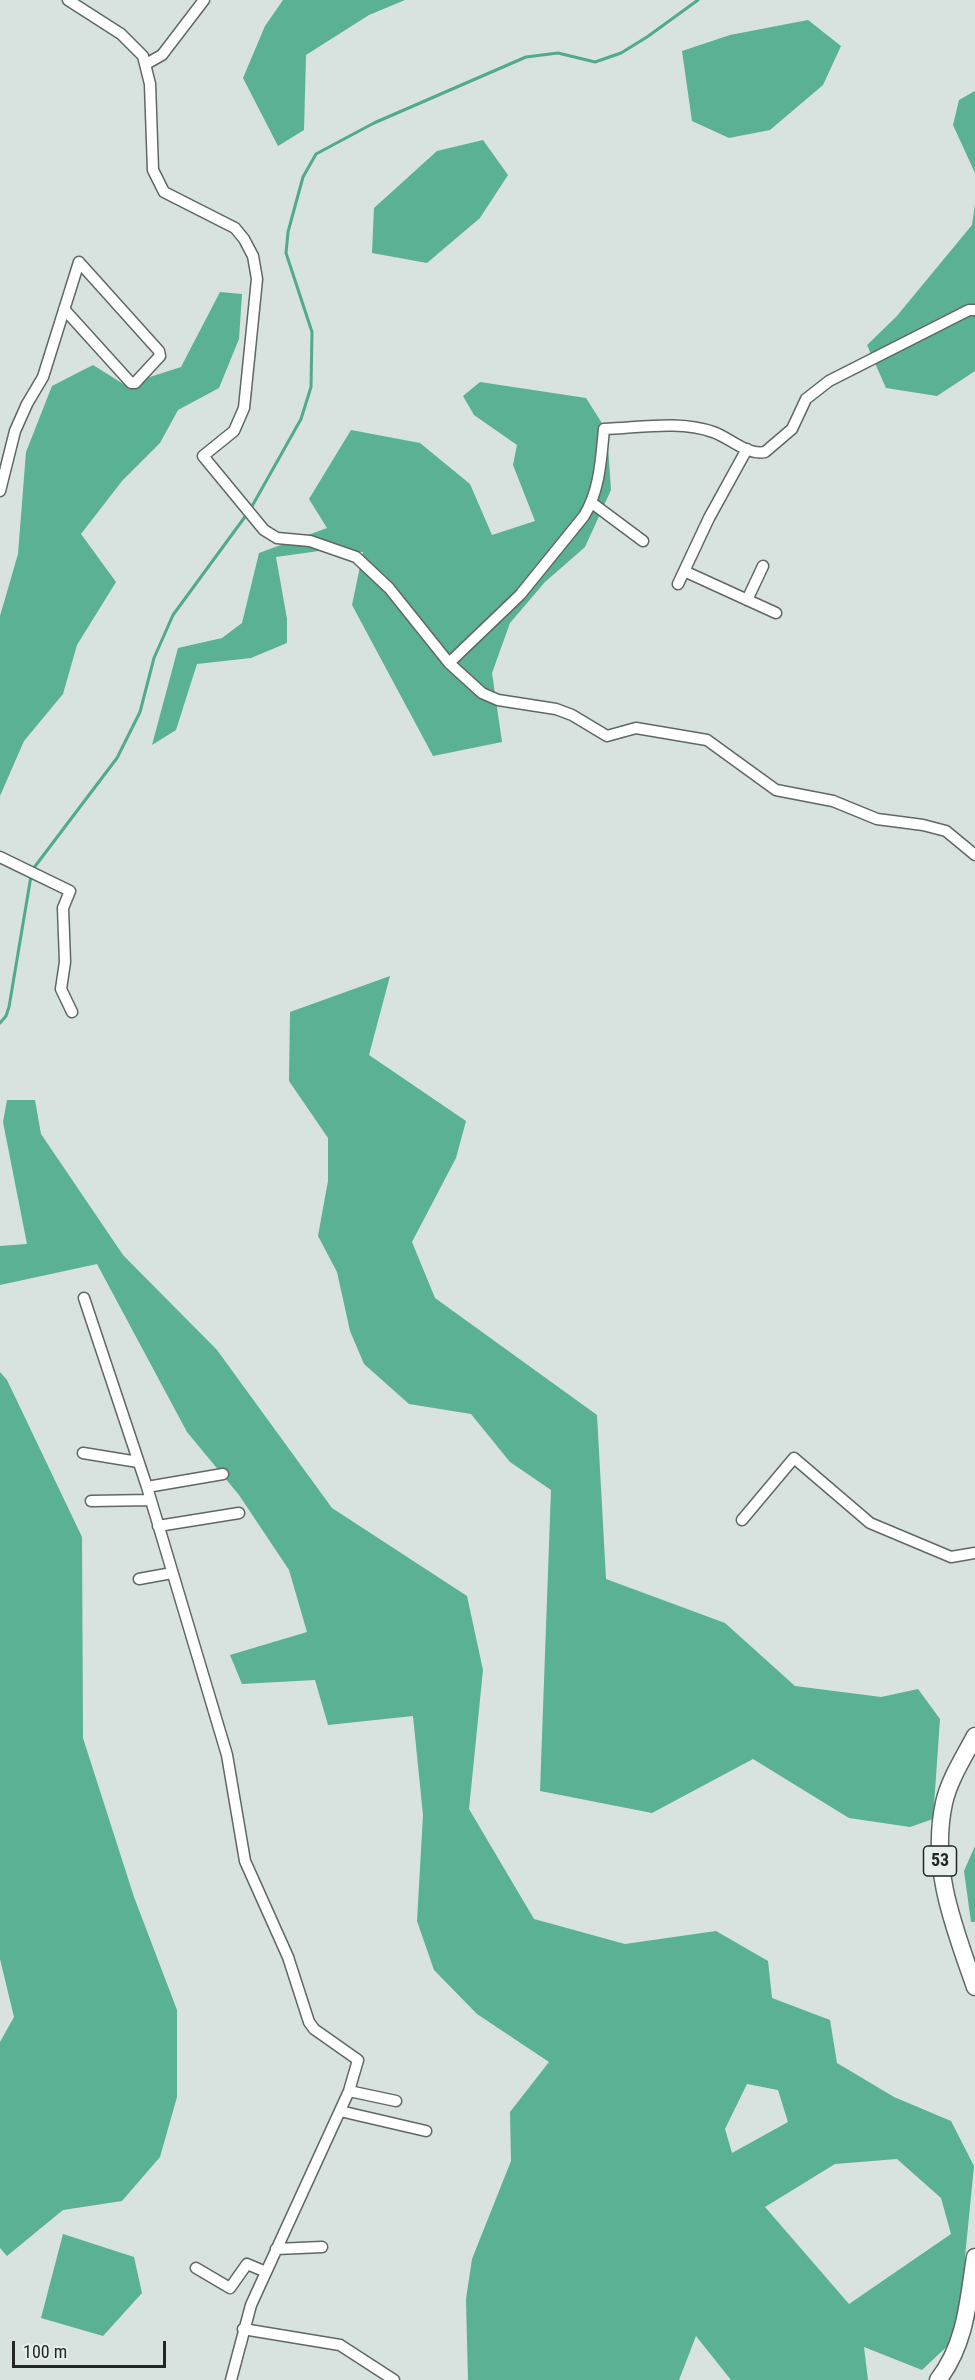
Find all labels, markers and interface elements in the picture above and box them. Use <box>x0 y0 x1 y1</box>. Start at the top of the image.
road number: 53 <box>924 1846 956 1876</box>
scale bar <box>15 2329 170 2367</box>
text: 100 m <box>23 2341 67 2362</box>

